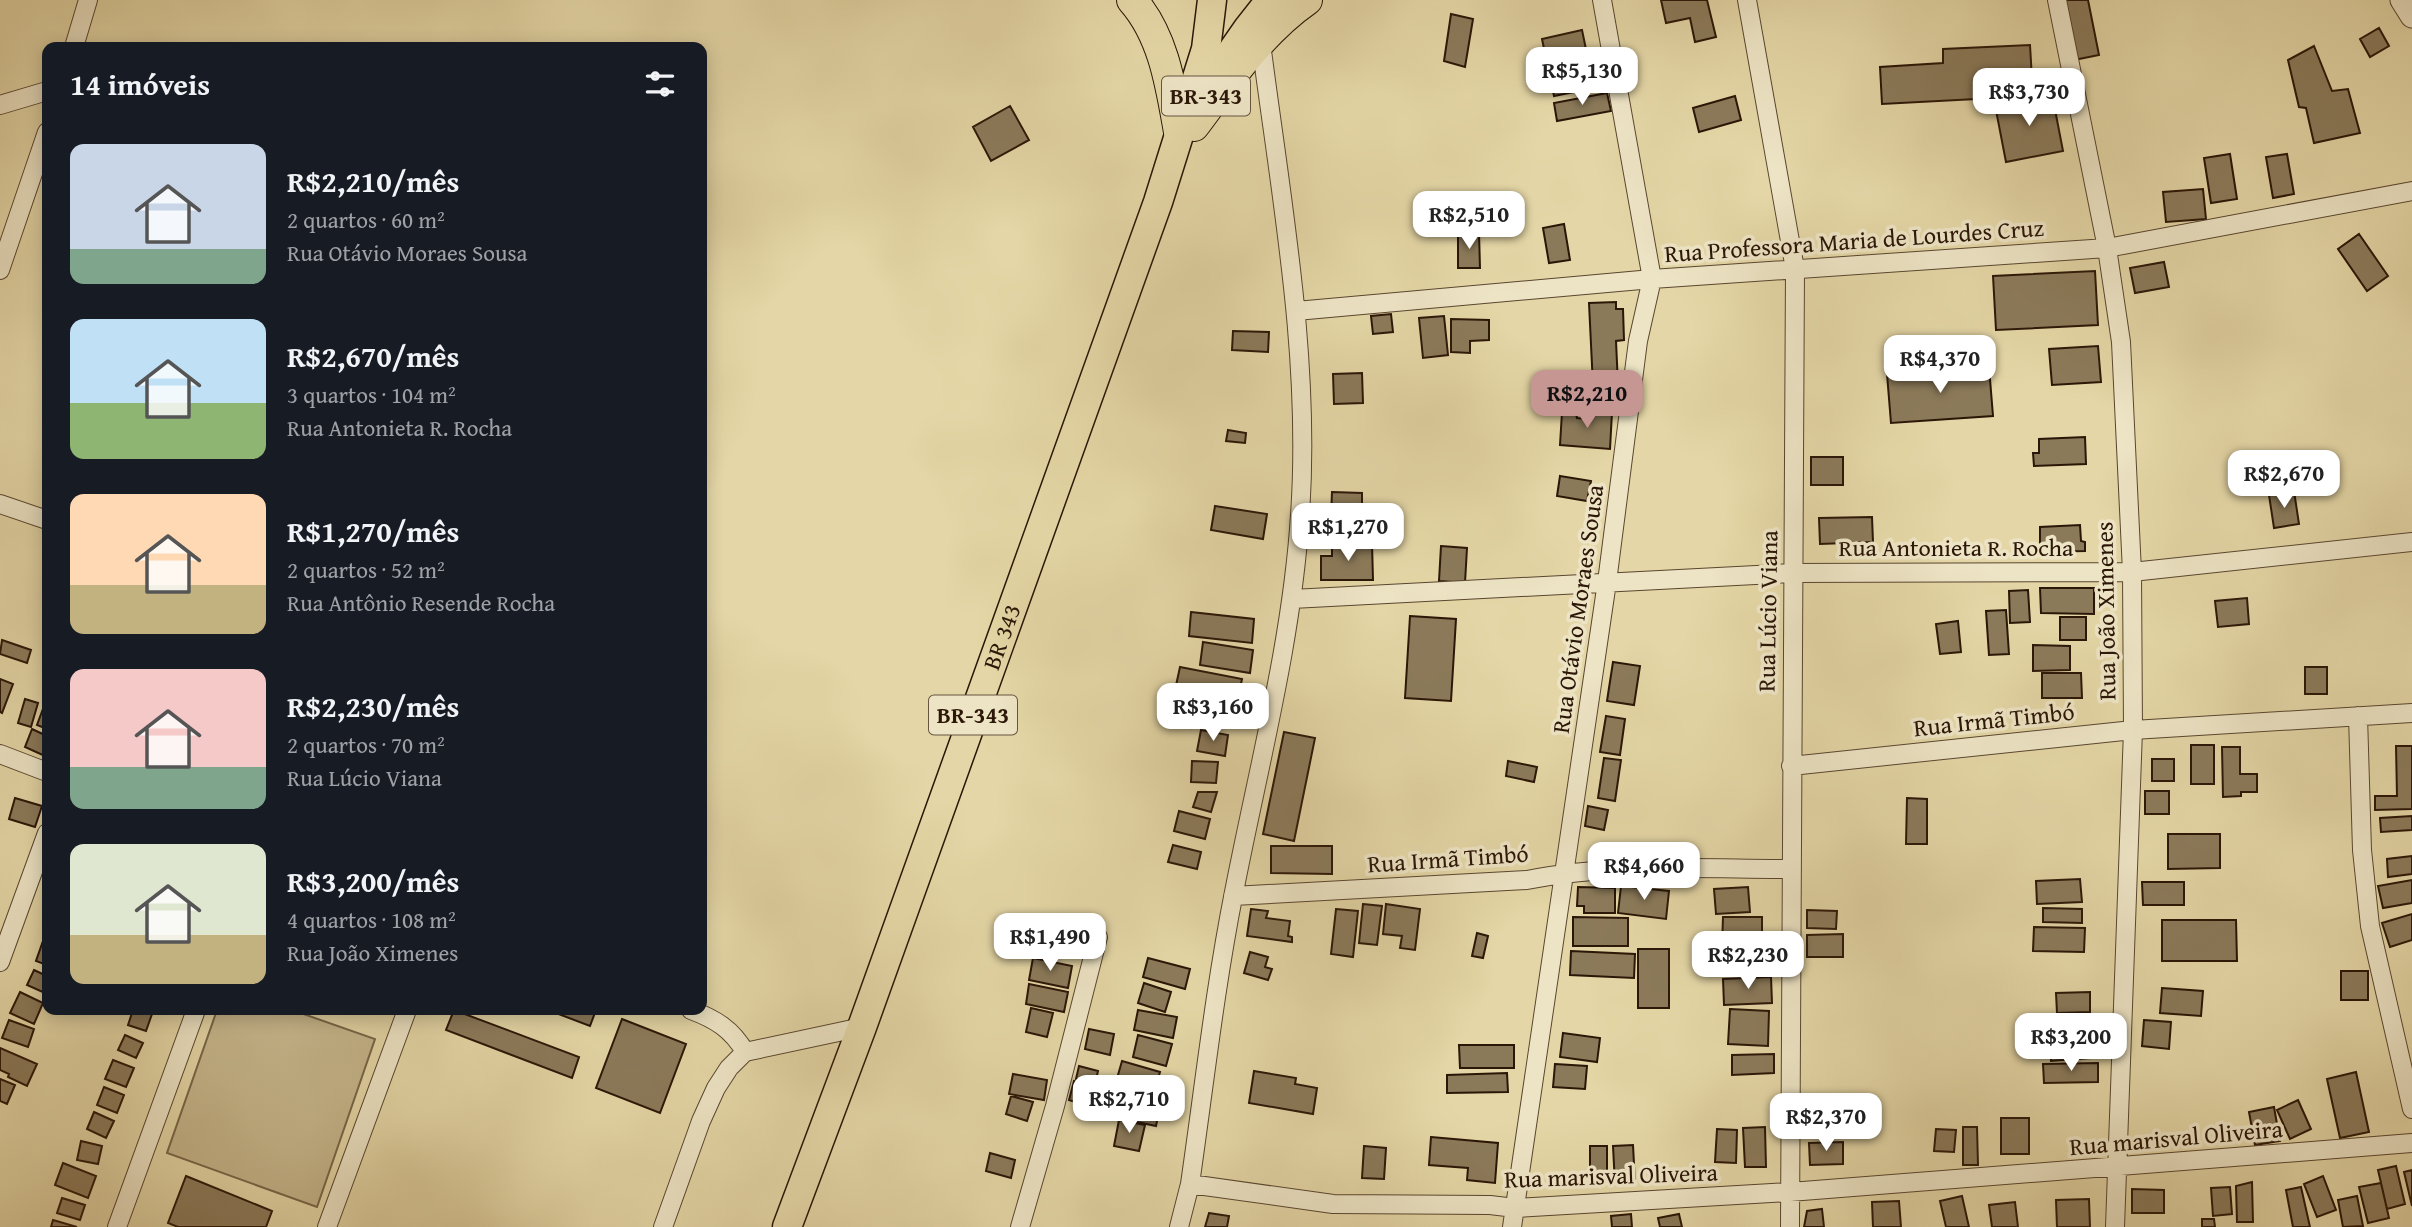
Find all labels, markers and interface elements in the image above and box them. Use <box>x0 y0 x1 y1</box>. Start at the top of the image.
pin: R$5,130 <box>1517 48 1647 107</box>
text: R$5,130 <box>1542 53 1622 86</box>
text: 14 imóveis <box>70 62 210 106</box>
icon: filters <box>641 65 679 103</box>
pin: R$3,730 <box>1964 68 2094 128</box>
text: R$3,730 <box>1989 74 2069 107</box>
road number: BR-343 <box>1162 76 1250 116</box>
text: R$2,210/mês <box>287 159 459 203</box>
icon: home <box>126 172 210 256</box>
pin: R$2,510 <box>1404 191 1534 251</box>
text: R$2,510 <box>1429 197 1509 230</box>
text: 2 quartos · 60 m² <box>287 203 445 236</box>
street label: Rua Professora Maria de Lourdes Cruz <box>1663 210 2045 271</box>
text: Rua Otávio Moraes Sousa <box>287 236 527 269</box>
text: R$2,670/mês <box>287 334 459 378</box>
pin: R$4,370 <box>1875 336 2005 395</box>
text: R$4,370 <box>1900 341 1980 374</box>
icon: home <box>126 347 210 431</box>
pin: R$2,210 <box>1522 370 1652 430</box>
text: R$2,210 <box>1547 376 1627 409</box>
text: 3 quartos · 104 m² <box>287 378 456 411</box>
text: Rua Antonieta R. Rocha <box>287 411 512 444</box>
pin: R$2,670 <box>2219 450 2349 510</box>
text: R$2,670 <box>2244 456 2324 489</box>
street label: Rua Otávio Moraes Sousa <box>1543 482 1612 736</box>
pin: R$1,270 <box>1283 504 1413 563</box>
text: R$1,270/mês <box>287 509 459 553</box>
text: R$1,270 <box>1308 509 1388 542</box>
street label: Rua João Ximenes <box>2086 521 2125 701</box>
icon: home <box>126 522 210 606</box>
street label: Rua Lúcio Viana <box>1749 529 1786 692</box>
street label: Rua Antonieta R. Rocha <box>1839 530 2074 565</box>
text: 2 quartos · 52 m² <box>287 553 445 586</box>
text: Rua Antônio Resende Rocha <box>287 586 555 619</box>
street label: BR 343 <box>974 599 1029 674</box>
text: R$2,230/mês <box>287 684 459 728</box>
pin: R$3,160 <box>1148 684 1278 743</box>
text: R$3,160 <box>1173 689 1253 722</box>
street label: Rua Irmã Timbó <box>1912 694 2076 745</box>
road number: BR-343 <box>929 695 1017 734</box>
icon: home <box>126 697 210 781</box>
text: 2 quartos · 70 m² <box>287 728 445 761</box>
text: Rua Lúcio Viana <box>287 761 442 794</box>
street label: Rua Irmã Timbó <box>1366 835 1530 882</box>
pin: R$4,660 <box>1579 842 1709 902</box>
text: R$4,660 <box>1604 848 1684 881</box>
text: R$3,200/mês <box>287 859 459 903</box>
icon: home <box>126 872 210 956</box>
text: 4 quartos · 108 m² <box>287 903 456 936</box>
pin: R$1,490 <box>985 914 1115 973</box>
text: R$1,490 <box>1010 919 1090 952</box>
pin: R$2,230 <box>1683 932 1813 991</box>
text: Rua João Ximenes <box>287 936 458 969</box>
text: R$2,230 <box>1708 937 1788 970</box>
pin: R$3,200 <box>2006 1014 2136 1073</box>
text: R$3,200 <box>2031 1019 2111 1052</box>
pin: R$2,710 <box>1064 1076 1194 1135</box>
text: R$2,710 <box>1089 1081 1169 1114</box>
pin: R$2,370 <box>1761 1094 1891 1153</box>
text: R$2,370 <box>1786 1099 1866 1132</box>
street label: Rua marisval Oliveira <box>2068 1111 2285 1164</box>
street label: Rua marisval Oliveira <box>1504 1154 1719 1197</box>

